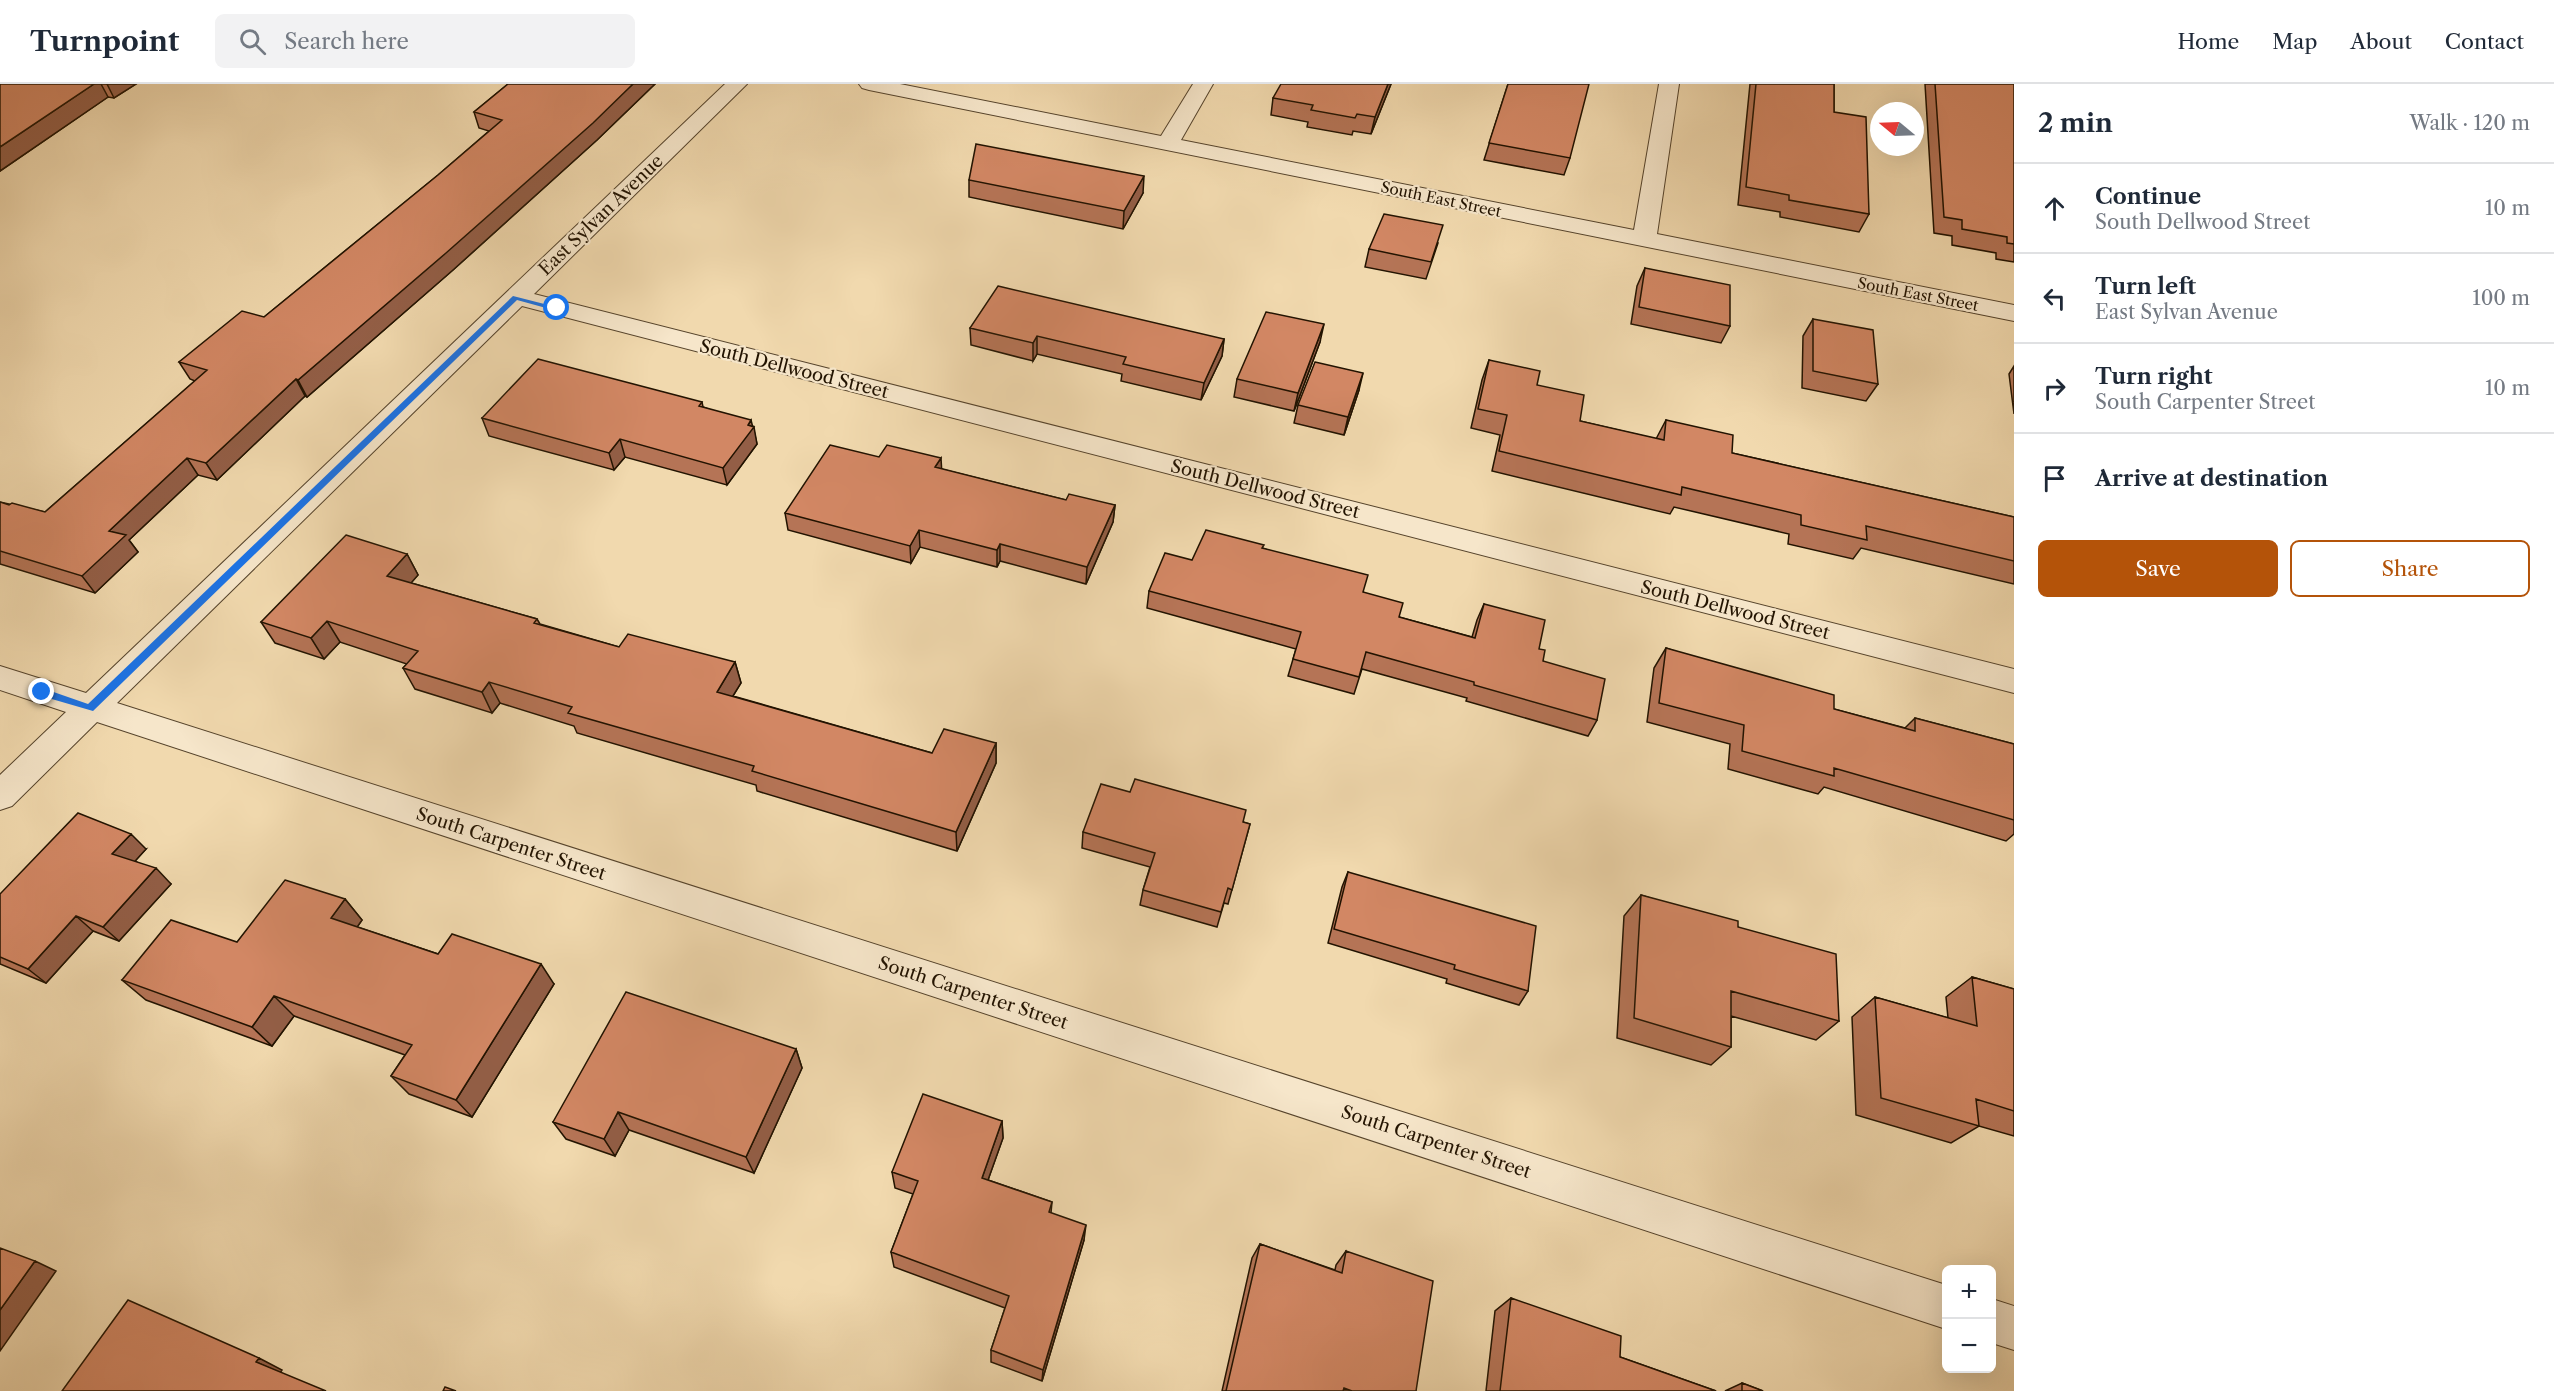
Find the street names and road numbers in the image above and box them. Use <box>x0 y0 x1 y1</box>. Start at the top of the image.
street label: East Sylvan Avenue <box>534 150 668 280</box>
street label: South East Street <box>1379 177 1504 221</box>
street label: South East Street <box>1856 273 1981 315</box>
street label: South Dellwood Street <box>697 335 891 403</box>
street label: South Dellwood Street <box>1168 455 1362 523</box>
street label: South Dellwood Street <box>1638 576 1832 644</box>
street label: South Carpenter Street <box>413 803 609 885</box>
street label: South Carpenter Street <box>875 952 1071 1034</box>
street label: South Carpenter Street <box>1338 1101 1534 1183</box>

